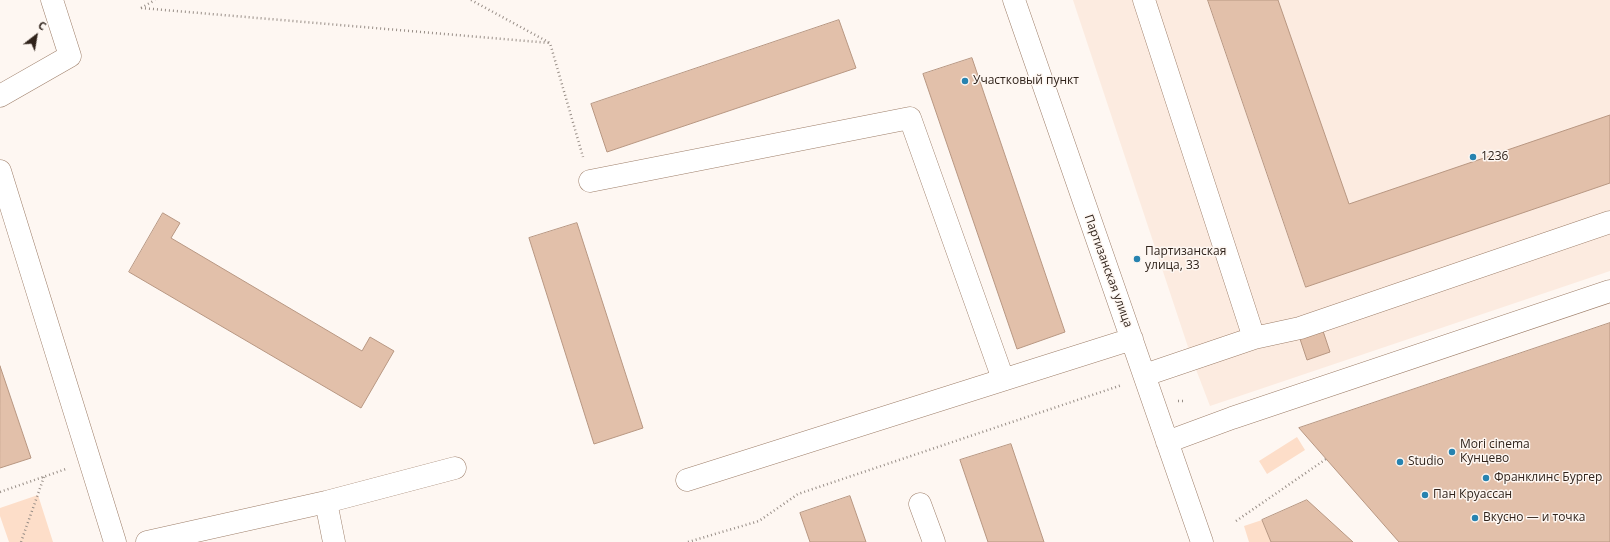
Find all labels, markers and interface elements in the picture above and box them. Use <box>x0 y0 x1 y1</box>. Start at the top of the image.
north arrow <box>16 16 56 56</box>
text: С <box>36 17 49 34</box>
place label: Участковый пункт <box>973 74 1079 88</box>
marker: Участковый пункт <box>960 76 970 86</box>
place label: 1236 <box>1481 150 1508 164</box>
marker: 1236 <box>1468 152 1478 162</box>
street label: Партизанская улица <box>1081 213 1135 329</box>
place label: Партизанская улица, 33 <box>1145 245 1226 273</box>
marker: Партизанская улица, 33 <box>1132 254 1142 264</box>
place label: Mori cinema Кунцево <box>1460 438 1530 466</box>
marker: Mori cinema Кунцево <box>1447 447 1457 457</box>
place label: Studio <box>1408 455 1444 469</box>
marker: Studio <box>1395 457 1405 467</box>
place label: Франклинс Бургер <box>1494 471 1602 485</box>
marker: Франклинс Бургер <box>1481 473 1491 483</box>
place label: Пан Круассан <box>1433 488 1512 502</box>
marker: Пан Круассан <box>1420 490 1430 500</box>
place label: Вкусно — и точка <box>1483 511 1586 525</box>
marker: Вкусно — и точка <box>1470 513 1480 523</box>

